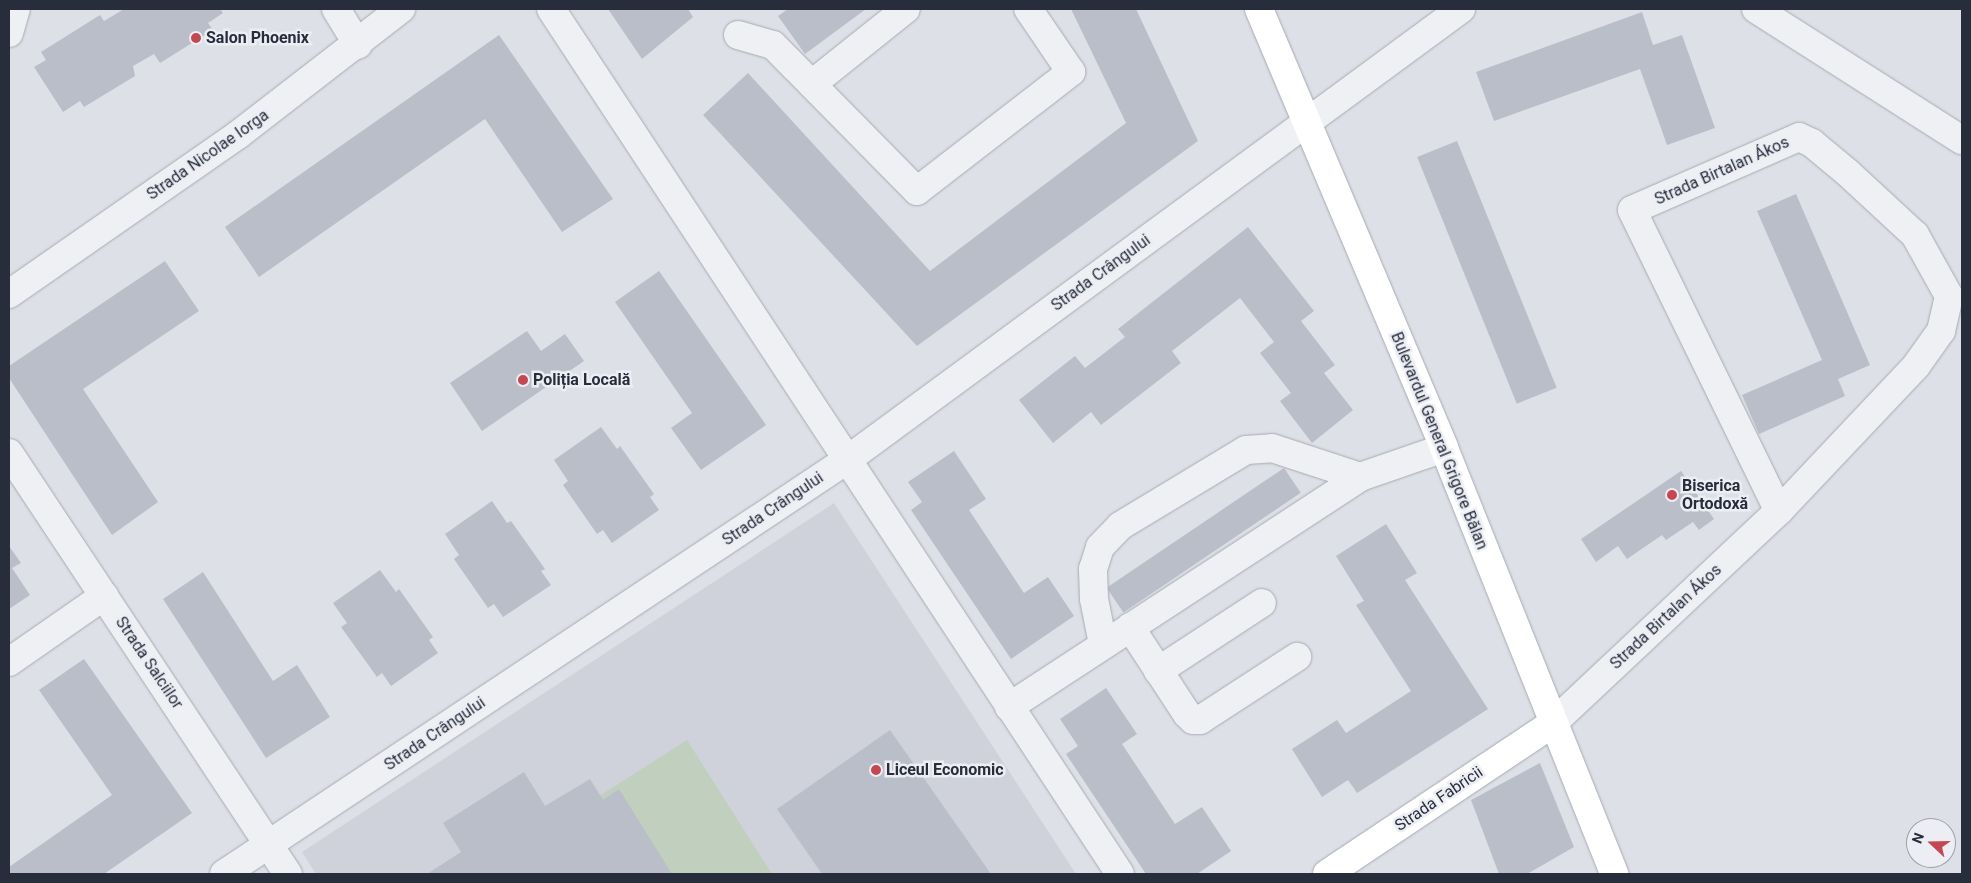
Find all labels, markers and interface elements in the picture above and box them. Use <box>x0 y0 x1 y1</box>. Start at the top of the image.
place label: Salon Phoenix <box>206 28 309 48</box>
marker: Salon Phoenix <box>190 32 202 44</box>
street label: Strada Nicolae Iorga <box>143 106 273 204</box>
street label: Strada Birtalan Ákos <box>1652 133 1792 209</box>
street label: Strada Crângului <box>1048 231 1154 315</box>
street label: Bulevardul General Grigore Bălan <box>1386 329 1492 553</box>
place label: Poliția Locală <box>533 370 630 390</box>
marker: Poliția Locală <box>517 374 529 386</box>
street label: Strada Crângului <box>719 468 827 550</box>
place label: Biserica Ortodoxă <box>1682 476 1748 514</box>
marker: Biserica Ortodoxă <box>1666 489 1678 501</box>
street label: Strada Birtalan Ákos <box>1606 560 1726 674</box>
street label: Strada Salciilor <box>111 613 187 713</box>
street label: Strada Crângului <box>381 693 489 775</box>
place label: Liceul Economic <box>886 760 1004 780</box>
street label: Strada Fabricii <box>1391 763 1487 835</box>
marker: Liceul Economic <box>870 764 882 776</box>
north arrow <box>1906 818 1956 868</box>
text: N <box>1909 831 1927 845</box>

